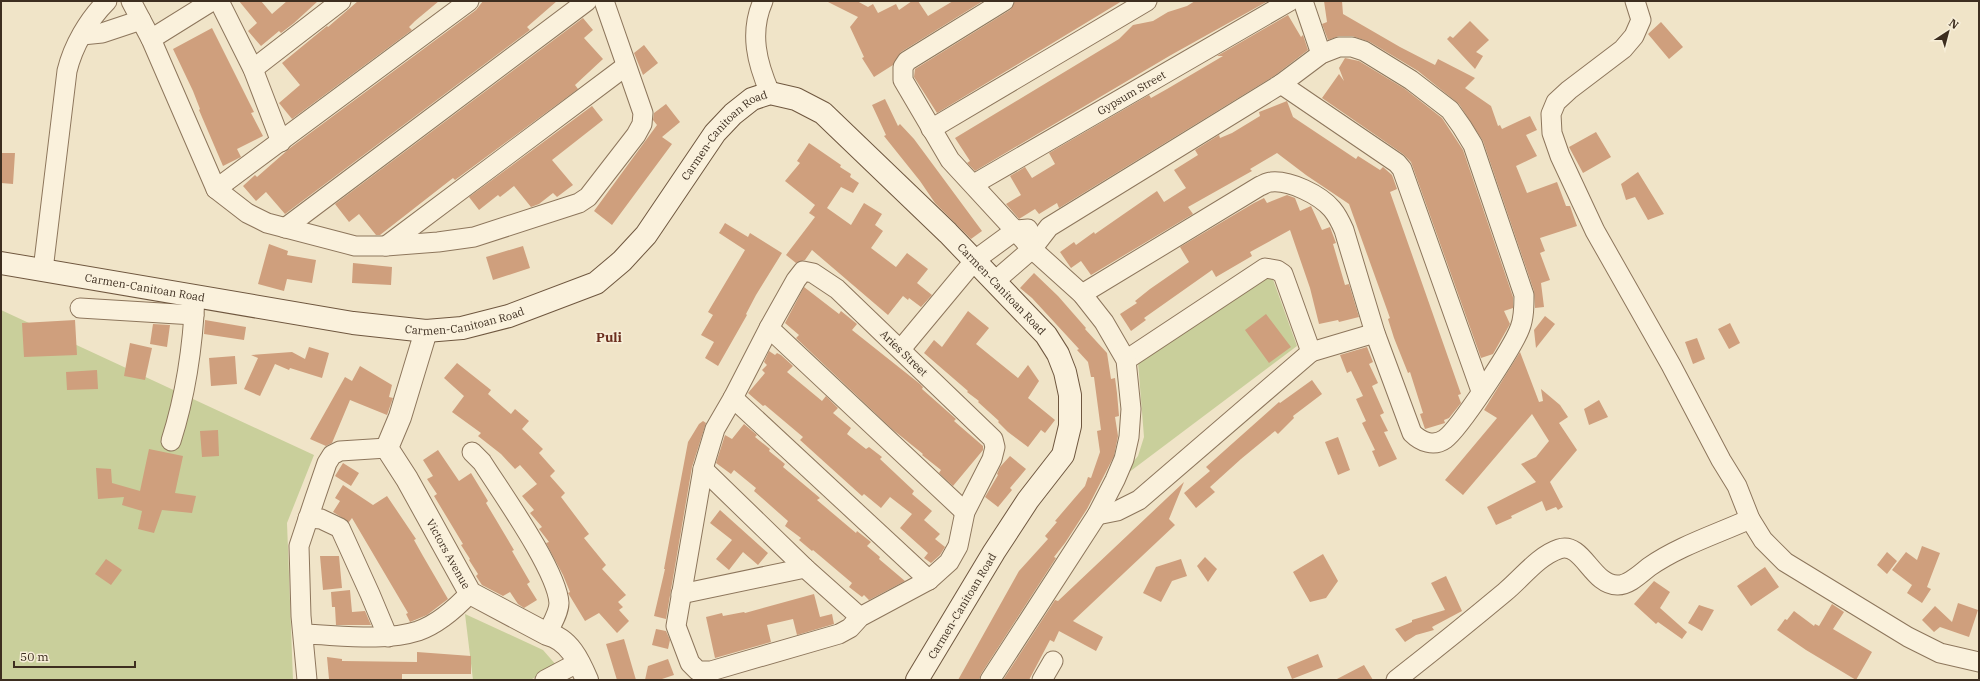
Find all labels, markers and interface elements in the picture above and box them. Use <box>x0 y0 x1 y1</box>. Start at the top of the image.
north arrow <box>1928 12 1968 52</box>
text: N <box>1946 16 1962 32</box>
street label: Gypsum Street <box>1095 67 1168 118</box>
street label: Carmen-Canitoan Road <box>678 87 769 183</box>
street label: Carmen-Canitoan Road <box>955 240 1049 338</box>
street label: Carmen-Canitoan Road <box>84 270 206 305</box>
street label: Carmen-Canitoan Road <box>404 304 526 338</box>
street label: Aries Street <box>877 327 931 379</box>
district label: Puli <box>596 329 623 346</box>
street label: Victors Avenue <box>423 516 473 592</box>
street label: Carmen-Canitoan Road <box>925 550 999 662</box>
scale bar <box>14 643 135 669</box>
text: 50 m <box>20 649 49 664</box>

